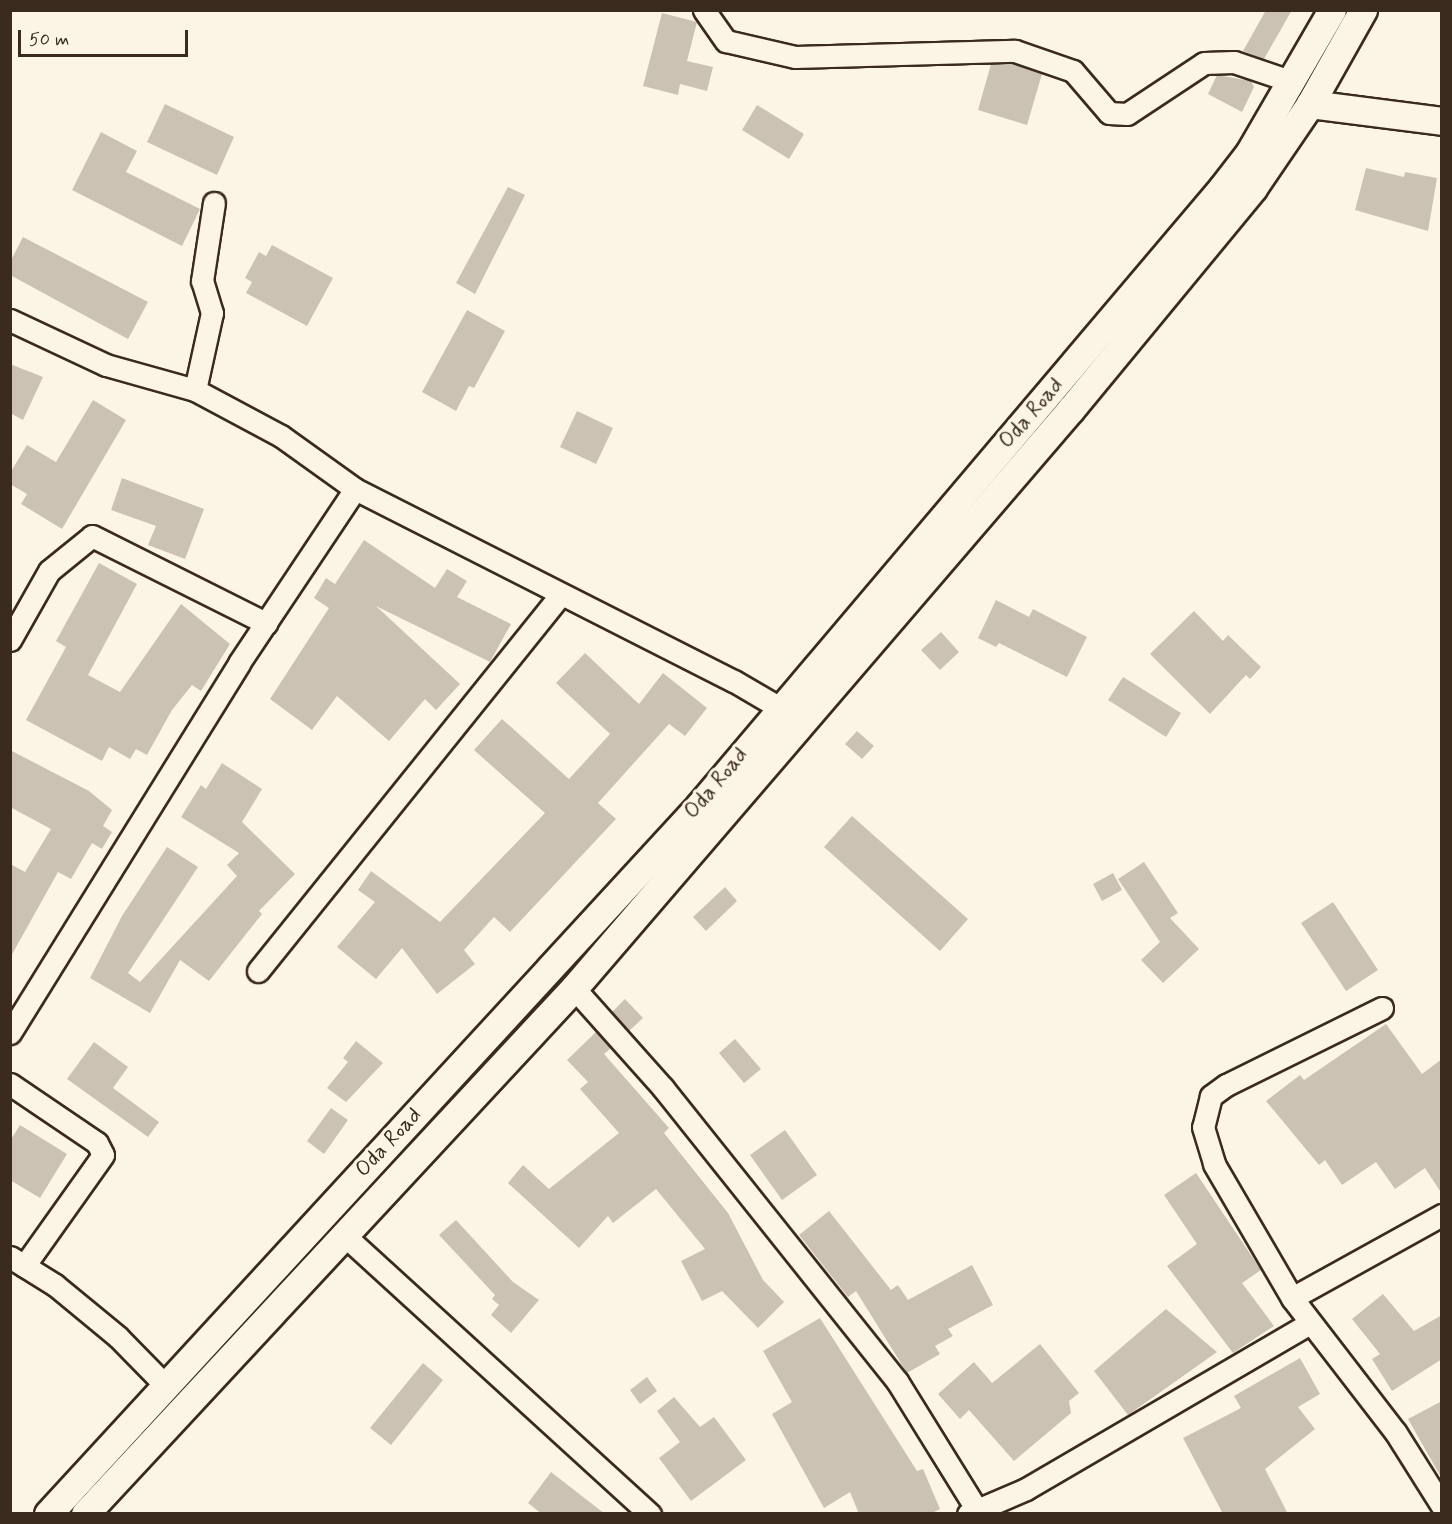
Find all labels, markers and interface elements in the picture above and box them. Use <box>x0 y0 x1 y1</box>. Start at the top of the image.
scale bar <box>21 18 190 56</box>
text: 50 m <box>29 28 69 52</box>
street label: Oda Road <box>994 373 1070 455</box>
street label: Oda Road <box>679 743 755 825</box>
street label: Oda Road <box>350 1103 428 1183</box>

